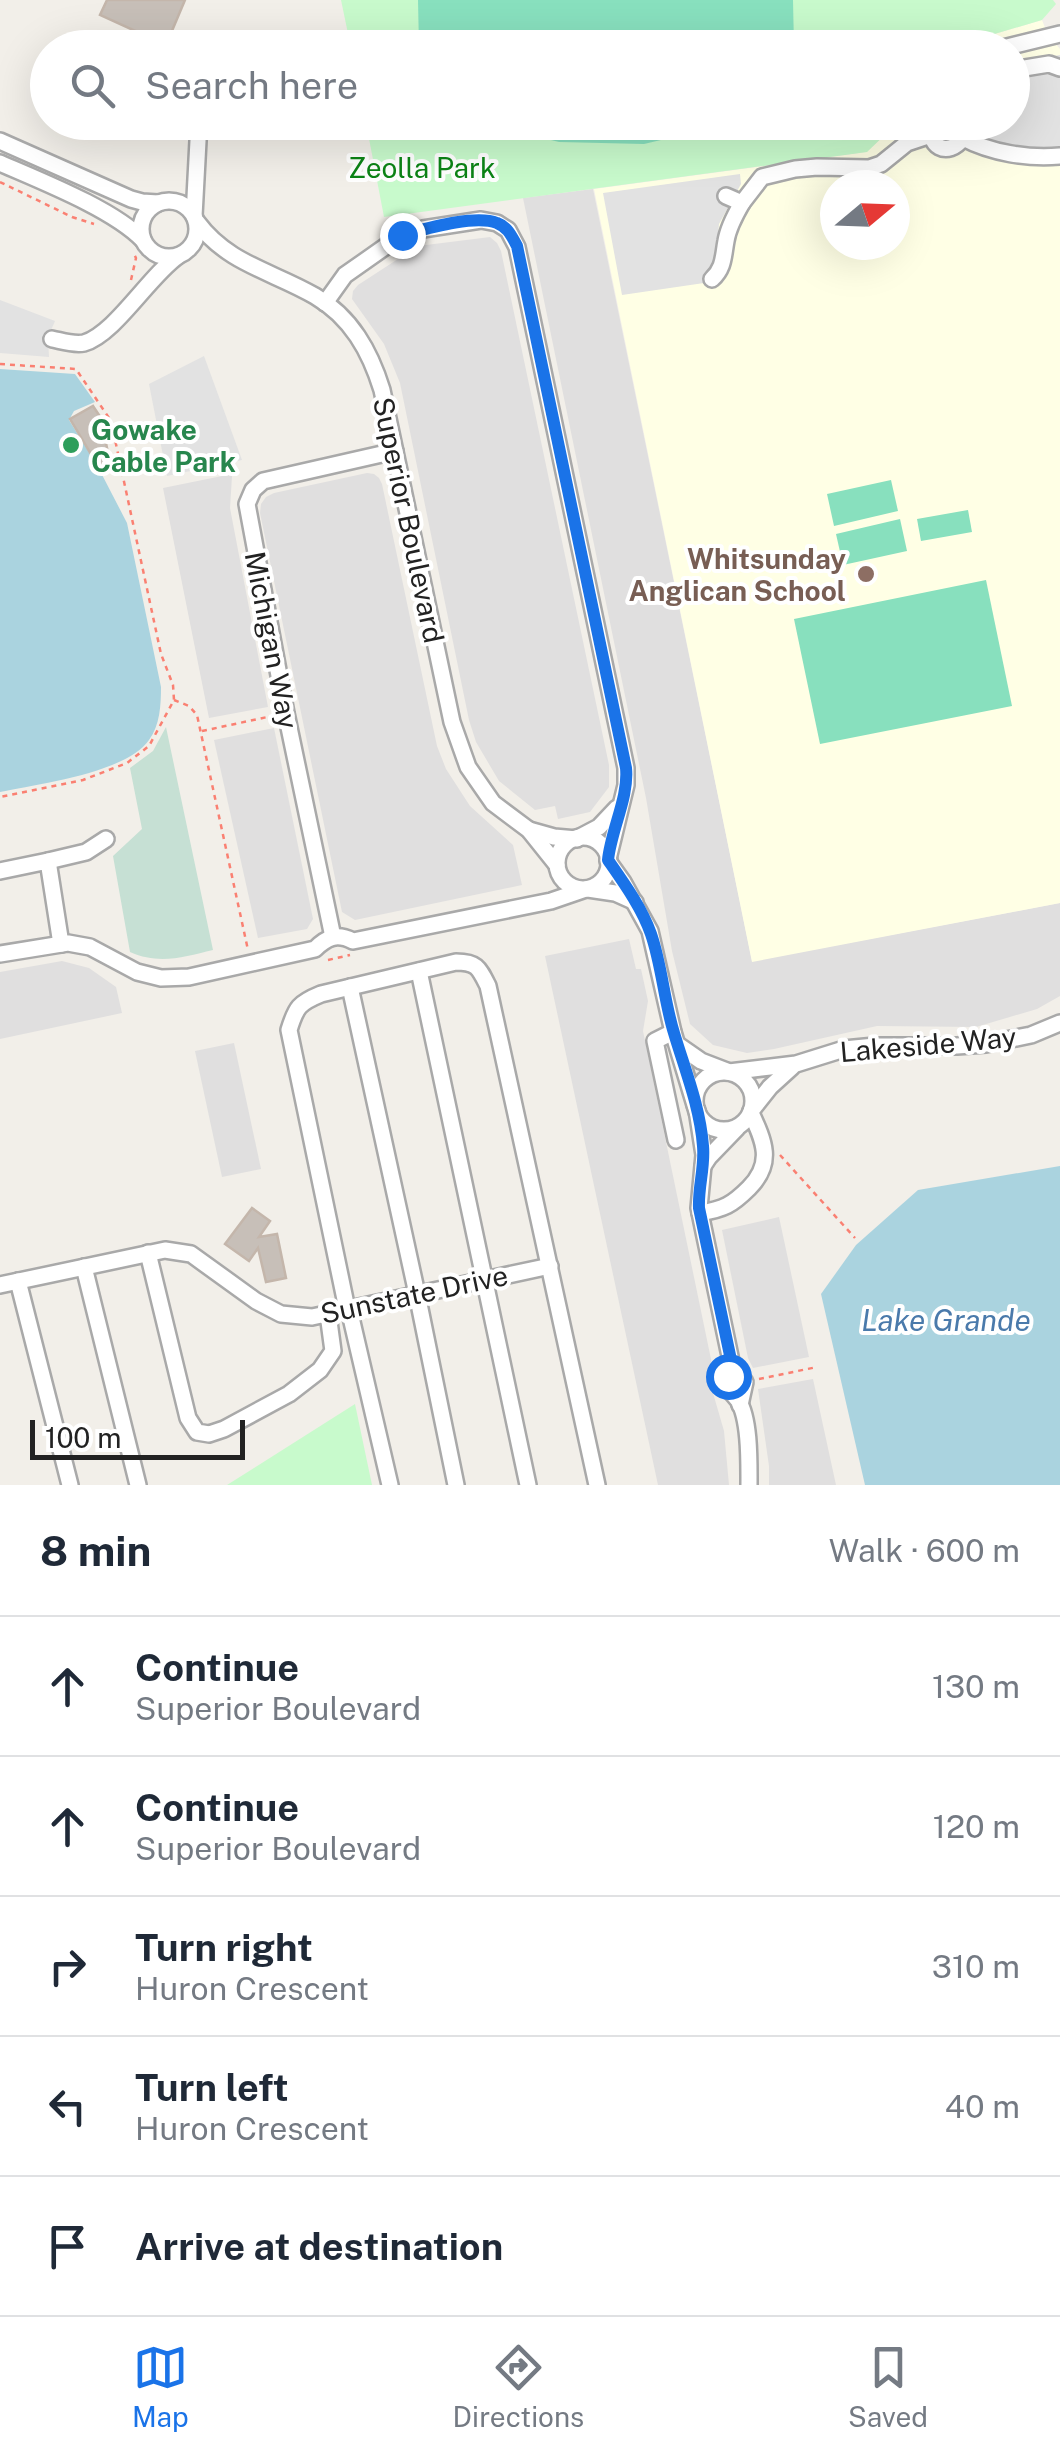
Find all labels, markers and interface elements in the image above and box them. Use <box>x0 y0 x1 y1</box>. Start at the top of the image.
search box <box>30 30 1030 140</box>
icon: search <box>65 58 120 113</box>
text: Search here <box>145 63 358 108</box>
park label: Zeolla Park <box>348 151 496 184</box>
north arrow <box>820 170 910 260</box>
route end <box>380 213 426 259</box>
street label: Superior Boulevard <box>367 394 451 646</box>
place label: Gowake Cable Park <box>91 413 236 478</box>
marker: Gowake Cable Park <box>60 434 82 456</box>
place label: Whitsunday Anglican School <box>628 542 846 607</box>
street label: Michigan Way <box>239 548 305 732</box>
marker: Whitsunday Anglican School <box>855 563 877 585</box>
street label: Lakeside Way <box>838 1020 1018 1068</box>
street label: Sunstate Drive <box>317 1258 511 1330</box>
water label: Lake Grande <box>861 1302 1031 1338</box>
route start <box>706 1354 752 1400</box>
scale bar <box>30 1415 245 1460</box>
text: 100 m <box>45 1421 122 1454</box>
text: 8 min <box>40 1526 152 1575</box>
text: Walk · 600 m <box>829 1532 1020 1569</box>
text: Continue <box>135 1645 299 1690</box>
icon: ahead <box>40 1659 95 1714</box>
text: 130 m <box>932 1668 1020 1705</box>
text: Superior Boulevard <box>135 1690 421 1727</box>
text: Continue <box>135 1785 299 1830</box>
icon: ahead <box>40 1799 95 1854</box>
text: 120 m <box>933 1808 1020 1845</box>
text: Superior Boulevard <box>135 1830 421 1867</box>
text: Turn right <box>135 1925 313 1970</box>
icon: right <box>40 1939 95 1994</box>
text: 310 m <box>932 1948 1020 1985</box>
text: Huron Crescent <box>135 1970 369 2007</box>
text: Turn left <box>135 2065 289 2110</box>
icon: left <box>40 2079 95 2134</box>
text: 40 m <box>945 2088 1020 2125</box>
text: Huron Crescent <box>135 2110 369 2147</box>
icon: arrive <box>40 2219 95 2274</box>
text: Arrive at destination <box>135 2224 503 2269</box>
tab: Map <box>132 2340 189 2433</box>
tab: Directions <box>453 2340 584 2433</box>
tab: Saved <box>848 2340 928 2433</box>

